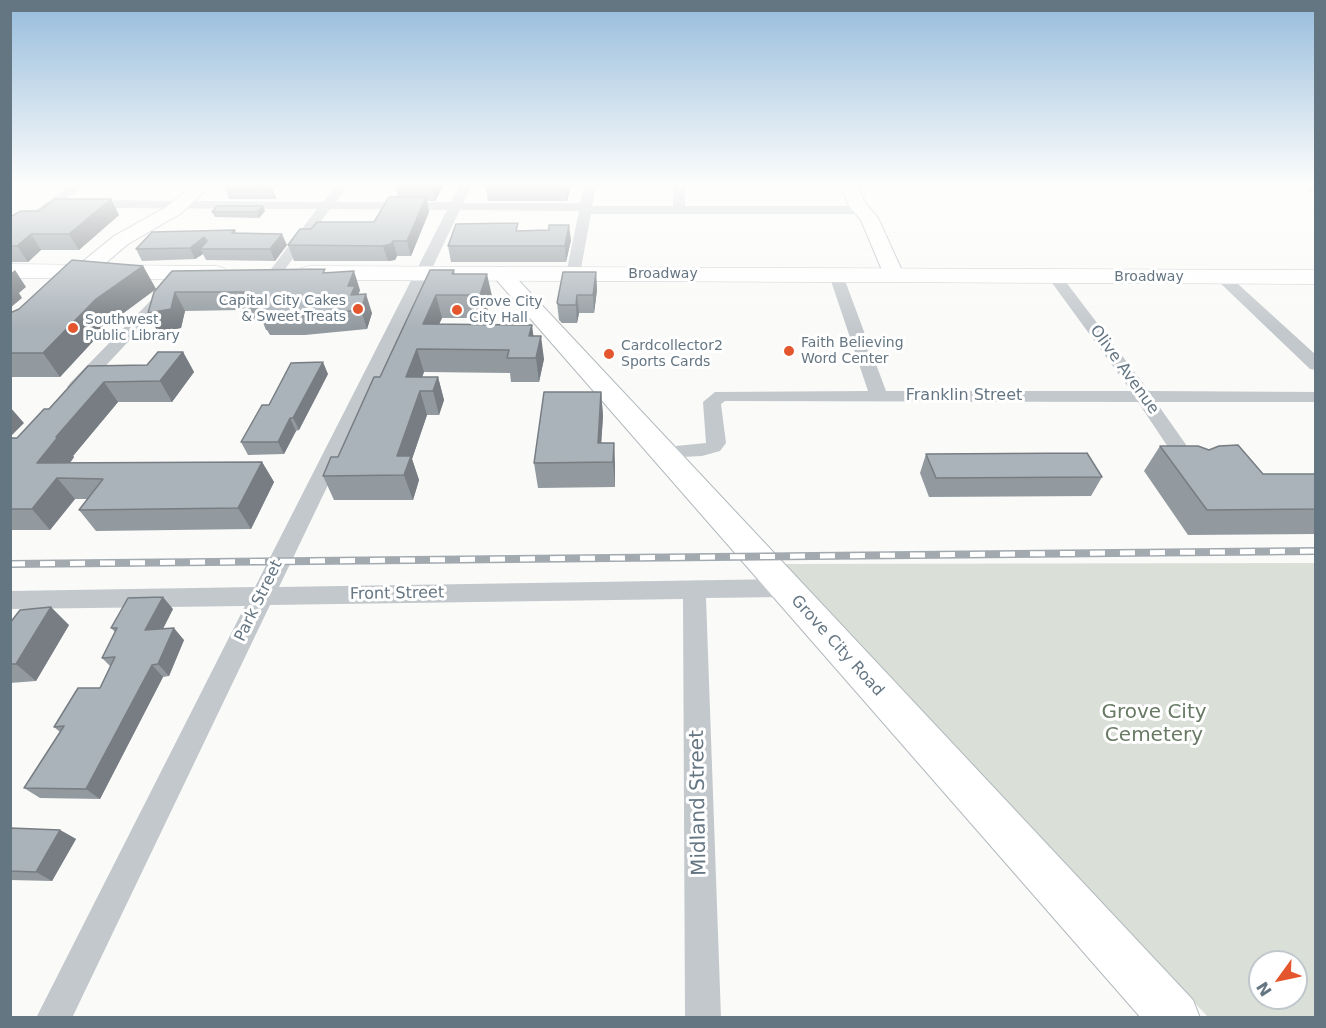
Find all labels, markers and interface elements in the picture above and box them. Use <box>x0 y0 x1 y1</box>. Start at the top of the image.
street label: Broadway <box>628 266 698 282</box>
street label: Broadway <box>1114 269 1184 285</box>
place label: Capital City Cakes & Sweet Treats <box>219 293 346 326</box>
place label: Grove City City Hall <box>469 294 543 326</box>
marker: Capital City Cakes & Sweet Treats <box>351 302 365 316</box>
marker: Grove City City Hall <box>450 303 464 317</box>
place label: Southwest Public Library <box>85 312 180 344</box>
marker: Southwest Public Library <box>66 321 80 335</box>
street label: Olive Avenue <box>1085 322 1163 418</box>
place label: Faith Believing Word Center <box>801 335 904 368</box>
place label: Cardcollector2 Sports Cards <box>621 338 723 370</box>
marker: Faith Believing Word Center <box>782 344 796 358</box>
marker: Cardcollector2 Sports Cards <box>602 347 616 361</box>
street label: Franklin Street <box>906 386 1022 406</box>
street label: Park Street <box>231 557 287 645</box>
street label: Front Street <box>350 584 444 604</box>
street label: Grove City Road <box>787 591 887 701</box>
park label: Grove City Cemetery <box>1101 701 1207 748</box>
street label: Midland Street <box>686 730 712 876</box>
north arrow <box>1248 950 1308 1010</box>
text: N <box>1253 978 1276 1000</box>

